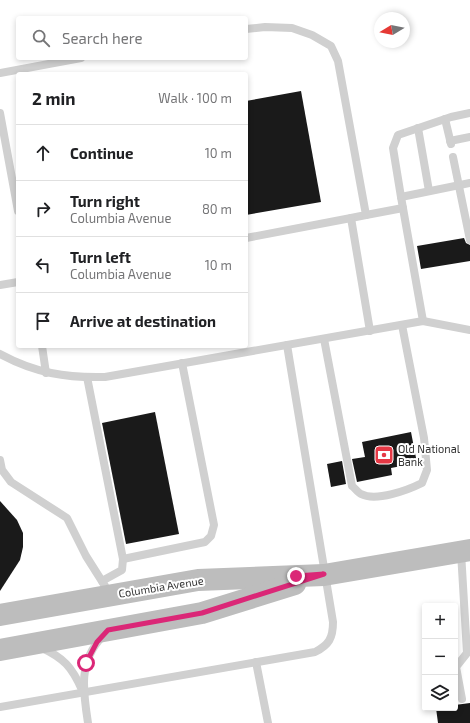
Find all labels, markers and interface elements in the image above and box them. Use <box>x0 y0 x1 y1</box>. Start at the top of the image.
north arrow <box>374 12 410 48</box>
search box <box>16 16 248 60</box>
icon: search <box>30 27 52 49</box>
text: Search here <box>62 29 143 47</box>
text: 2 min <box>32 88 75 108</box>
text: Walk · 100 m <box>158 90 232 106</box>
icon: ahead <box>32 142 54 164</box>
text: Continue <box>70 144 133 162</box>
text: 10 m <box>205 145 232 161</box>
text: Turn right <box>70 192 140 210</box>
icon: right <box>32 198 54 220</box>
text: 80 m <box>202 201 232 217</box>
text: Columbia Avenue <box>70 210 171 226</box>
text: Turn left <box>70 248 131 266</box>
icon: left <box>32 254 54 276</box>
text: 10 m <box>205 257 232 273</box>
text: Columbia Avenue <box>70 266 171 282</box>
icon: arrive <box>32 310 54 332</box>
text: Arrive at destination <box>70 312 216 330</box>
place label: Old National Bank <box>398 442 461 468</box>
bank icon: Old National Bank <box>373 444 395 466</box>
route end <box>287 567 305 585</box>
street label: Columbia Avenue <box>118 573 204 600</box>
map controls <box>422 603 458 711</box>
button: + <box>422 603 458 639</box>
button: − <box>422 639 458 675</box>
route start <box>77 654 95 672</box>
button: layers <box>422 675 458 711</box>

